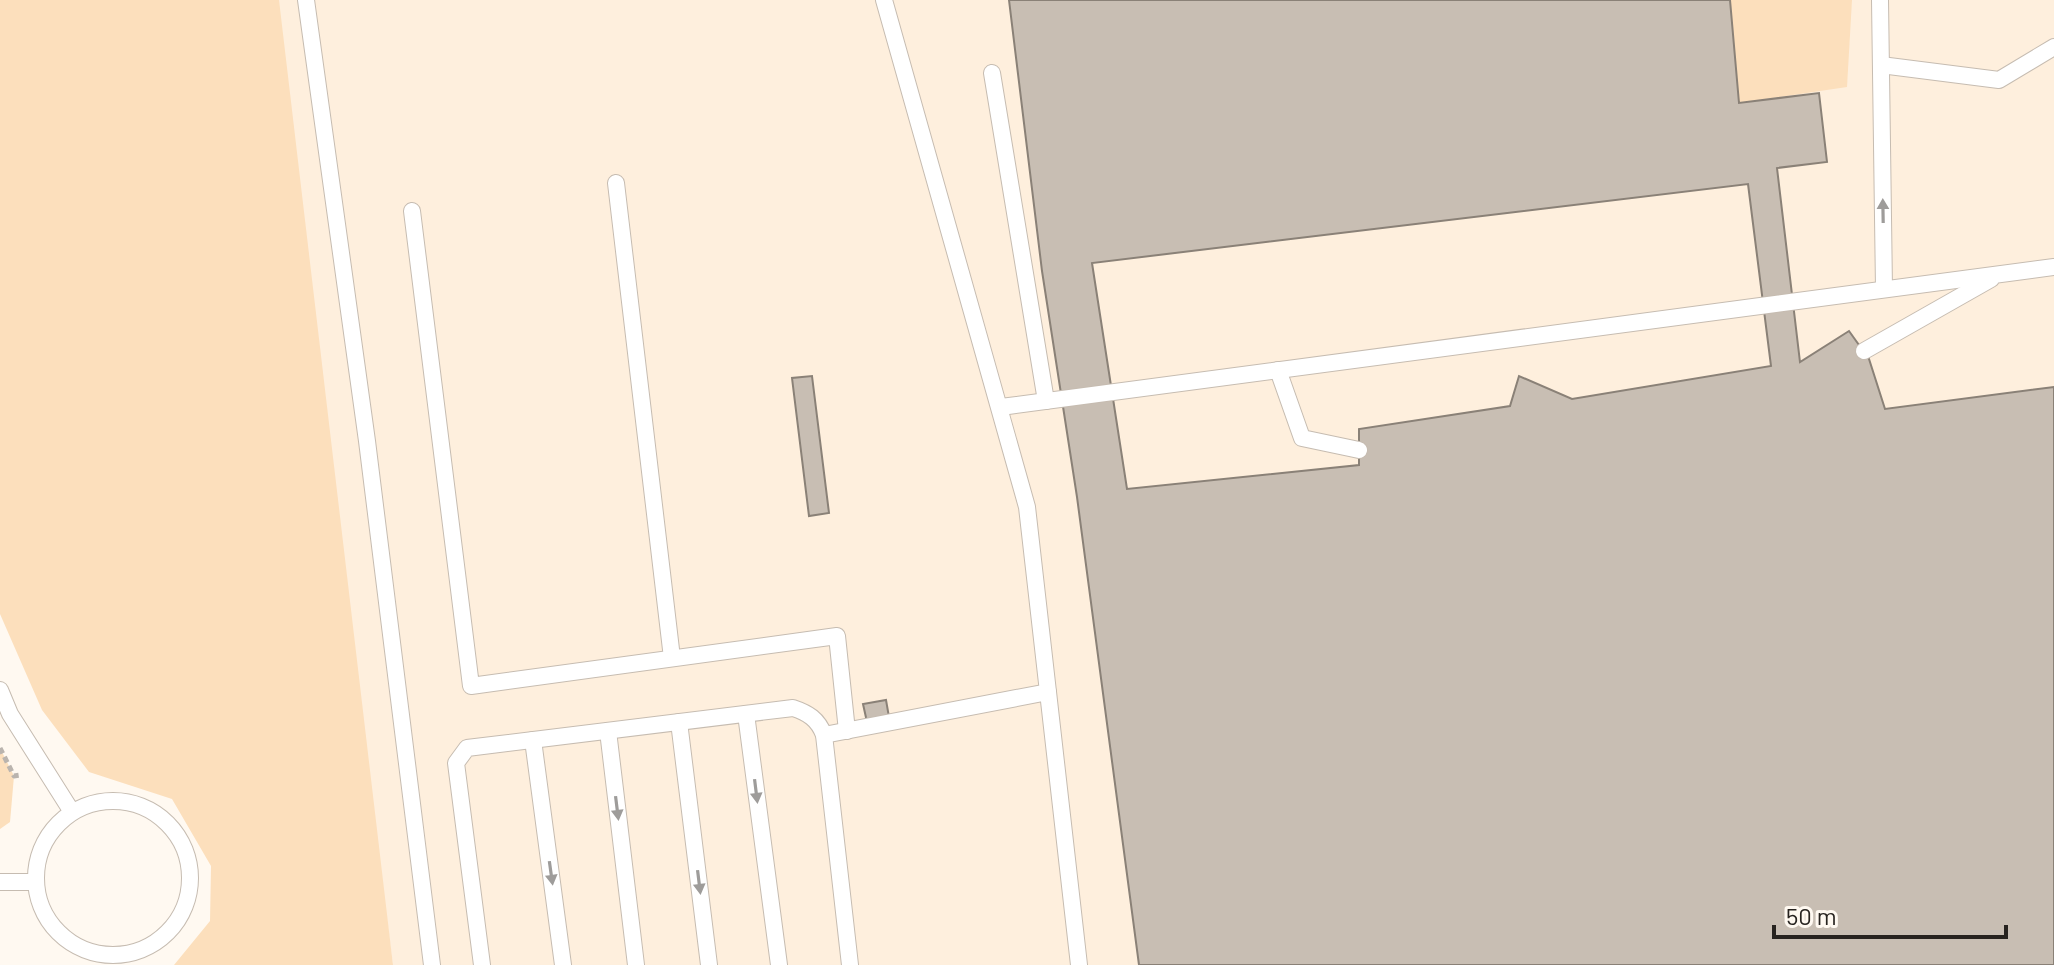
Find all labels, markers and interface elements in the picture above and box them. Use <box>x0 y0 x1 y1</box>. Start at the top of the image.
one-way arrow <box>1877 198 1889 223</box>
one-way arrow <box>750 779 763 804</box>
one-way arrow <box>611 796 624 821</box>
one-way arrow <box>545 861 558 886</box>
one-way arrow <box>693 870 706 895</box>
scale bar <box>1774 889 2006 939</box>
text: 50 m <box>1786 901 1837 930</box>

